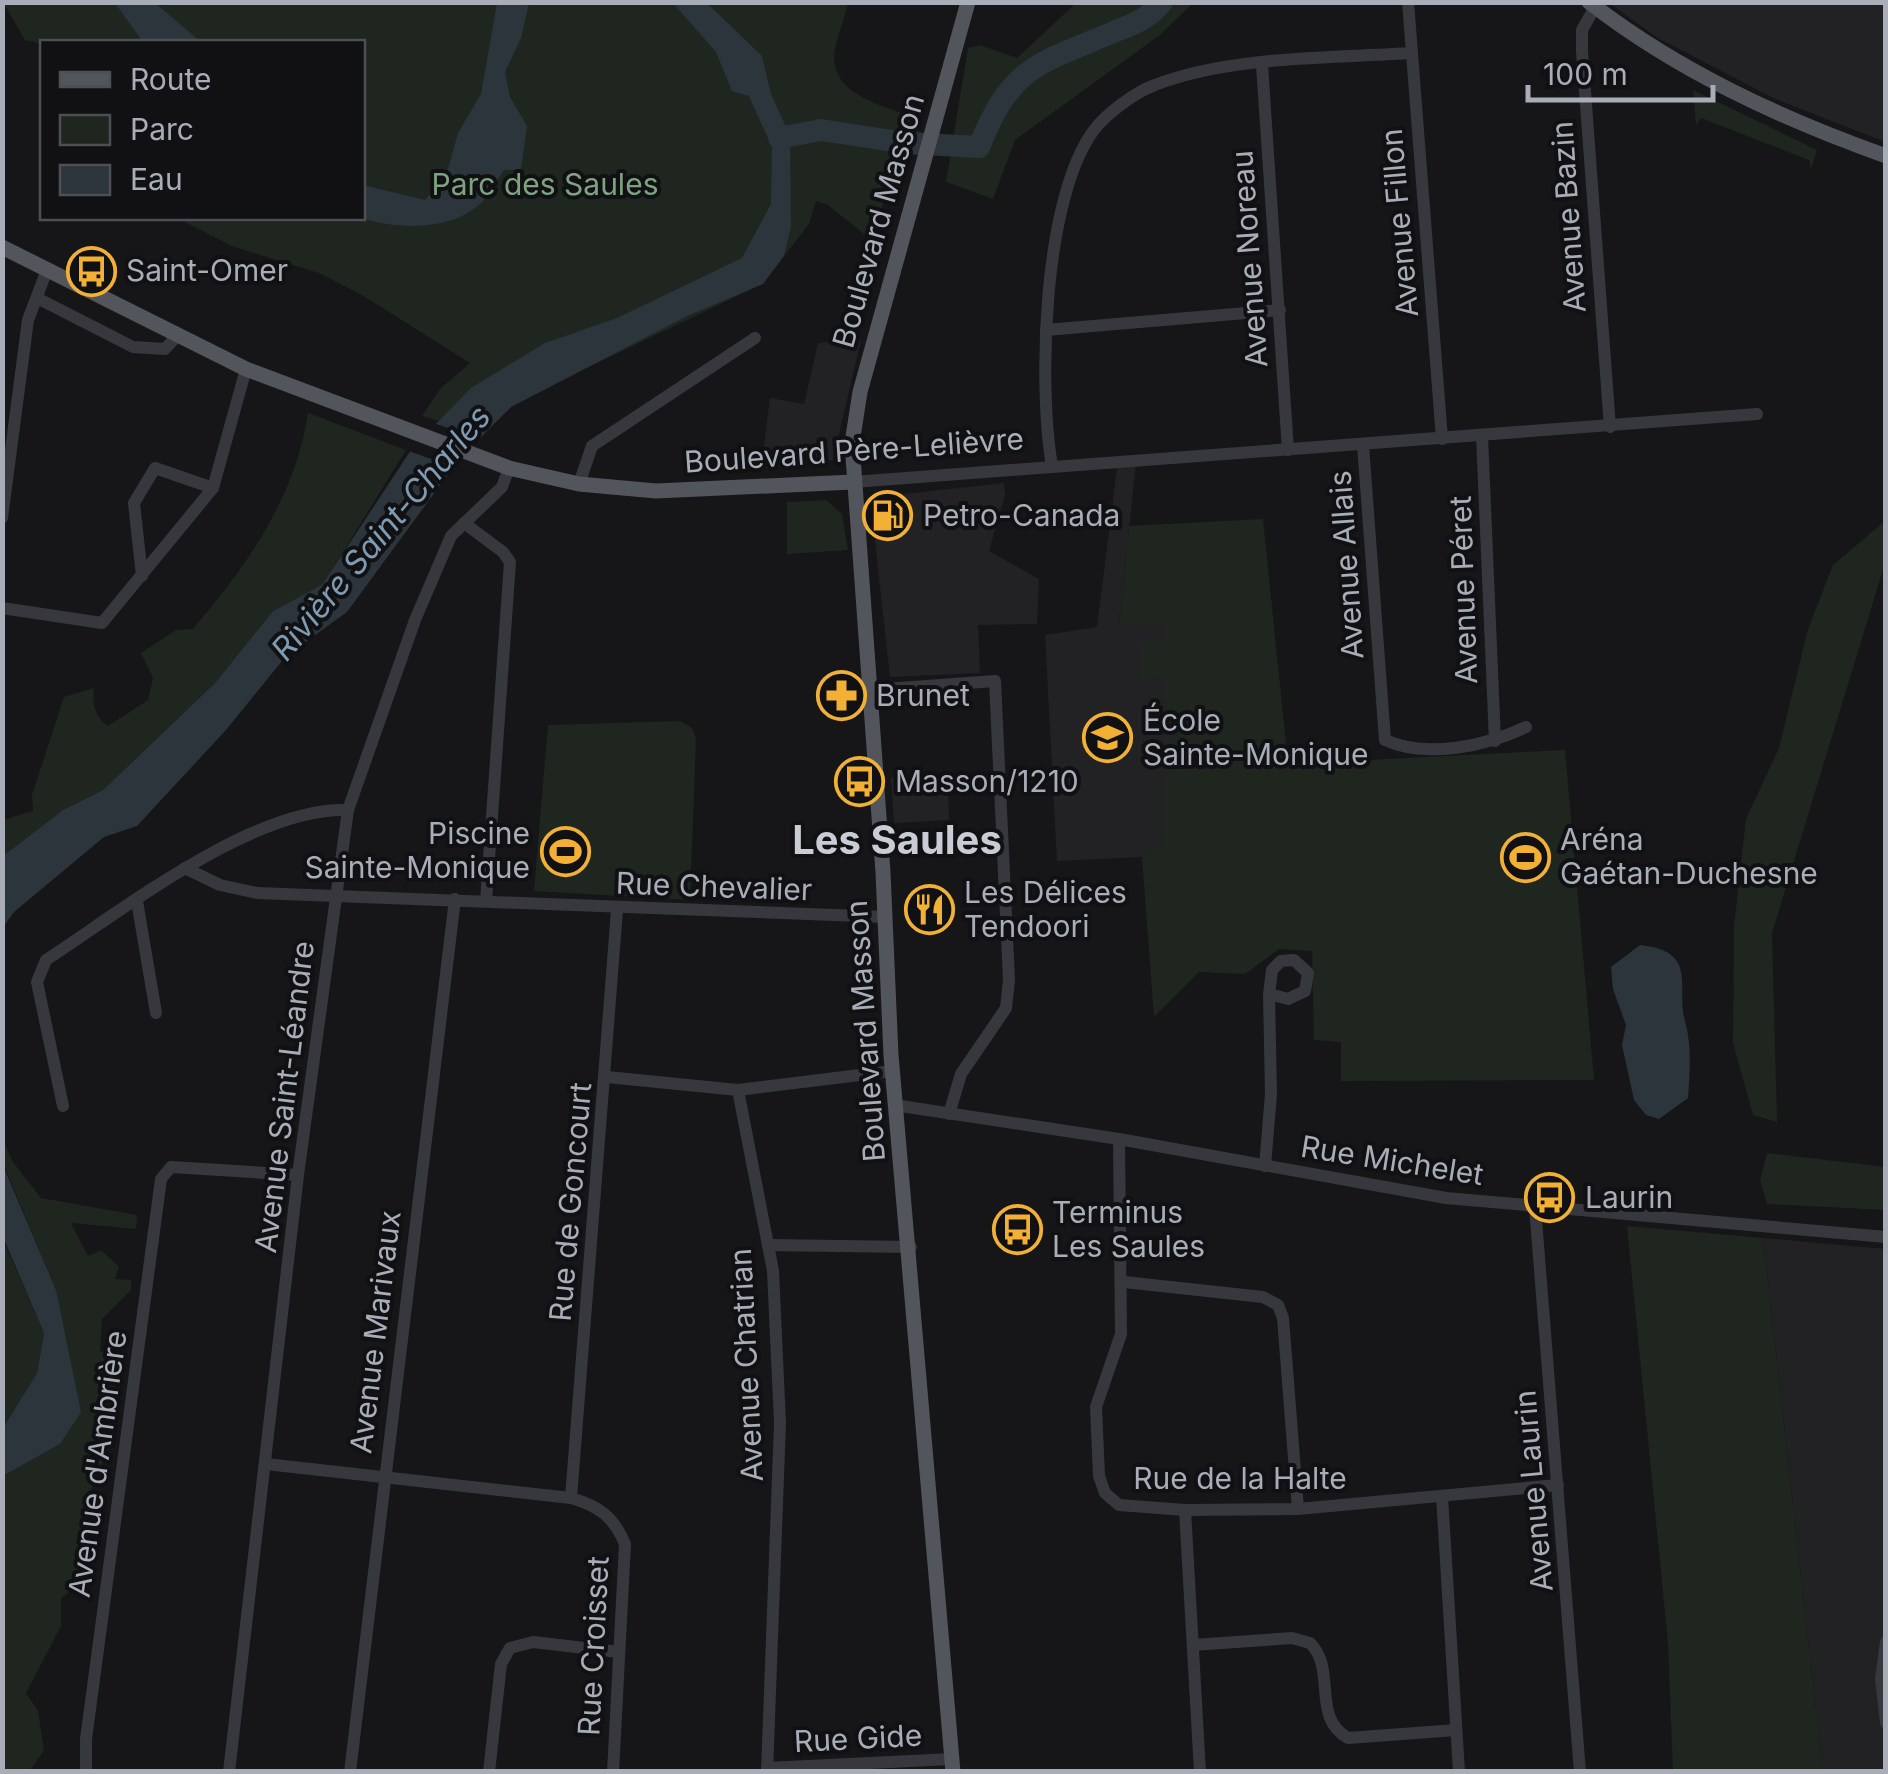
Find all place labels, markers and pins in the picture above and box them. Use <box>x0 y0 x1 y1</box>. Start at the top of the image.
bus stop icon: Saint-Omer <box>65 245 117 297</box>
place label: Saint-Omer <box>126 252 288 288</box>
fuel station icon: Petro-Canada <box>862 490 914 542</box>
place label: Petro-Canada <box>923 497 1120 533</box>
pharmacy icon: Brunet <box>815 670 867 722</box>
place label: Brunet <box>876 677 970 713</box>
place label: École Sainte-Monique <box>1143 702 1369 772</box>
school or university icon: École Sainte-Monique <box>1082 712 1134 764</box>
bus stop icon: Masson/1210 <box>834 756 886 808</box>
place label: Masson/1210 <box>895 763 1079 799</box>
place label: Piscine Sainte-Monique <box>304 815 530 885</box>
place label: Aréna Gaétan-Duchesne <box>1560 821 1818 891</box>
sports icon: Piscine Sainte-Monique <box>539 825 591 877</box>
sports icon: Aréna Gaétan-Duchesne <box>1499 831 1551 883</box>
place label: Les Délices Tendoori <box>964 874 1127 944</box>
restaurant icon: Les Délices Tendoori <box>903 884 955 936</box>
bus stop icon: Laurin <box>1524 1172 1576 1224</box>
place label: Laurin <box>1585 1179 1673 1215</box>
place label: Terminus Les Saules <box>1052 1194 1205 1264</box>
bus stop icon: Terminus Les Saules <box>991 1204 1043 1256</box>

